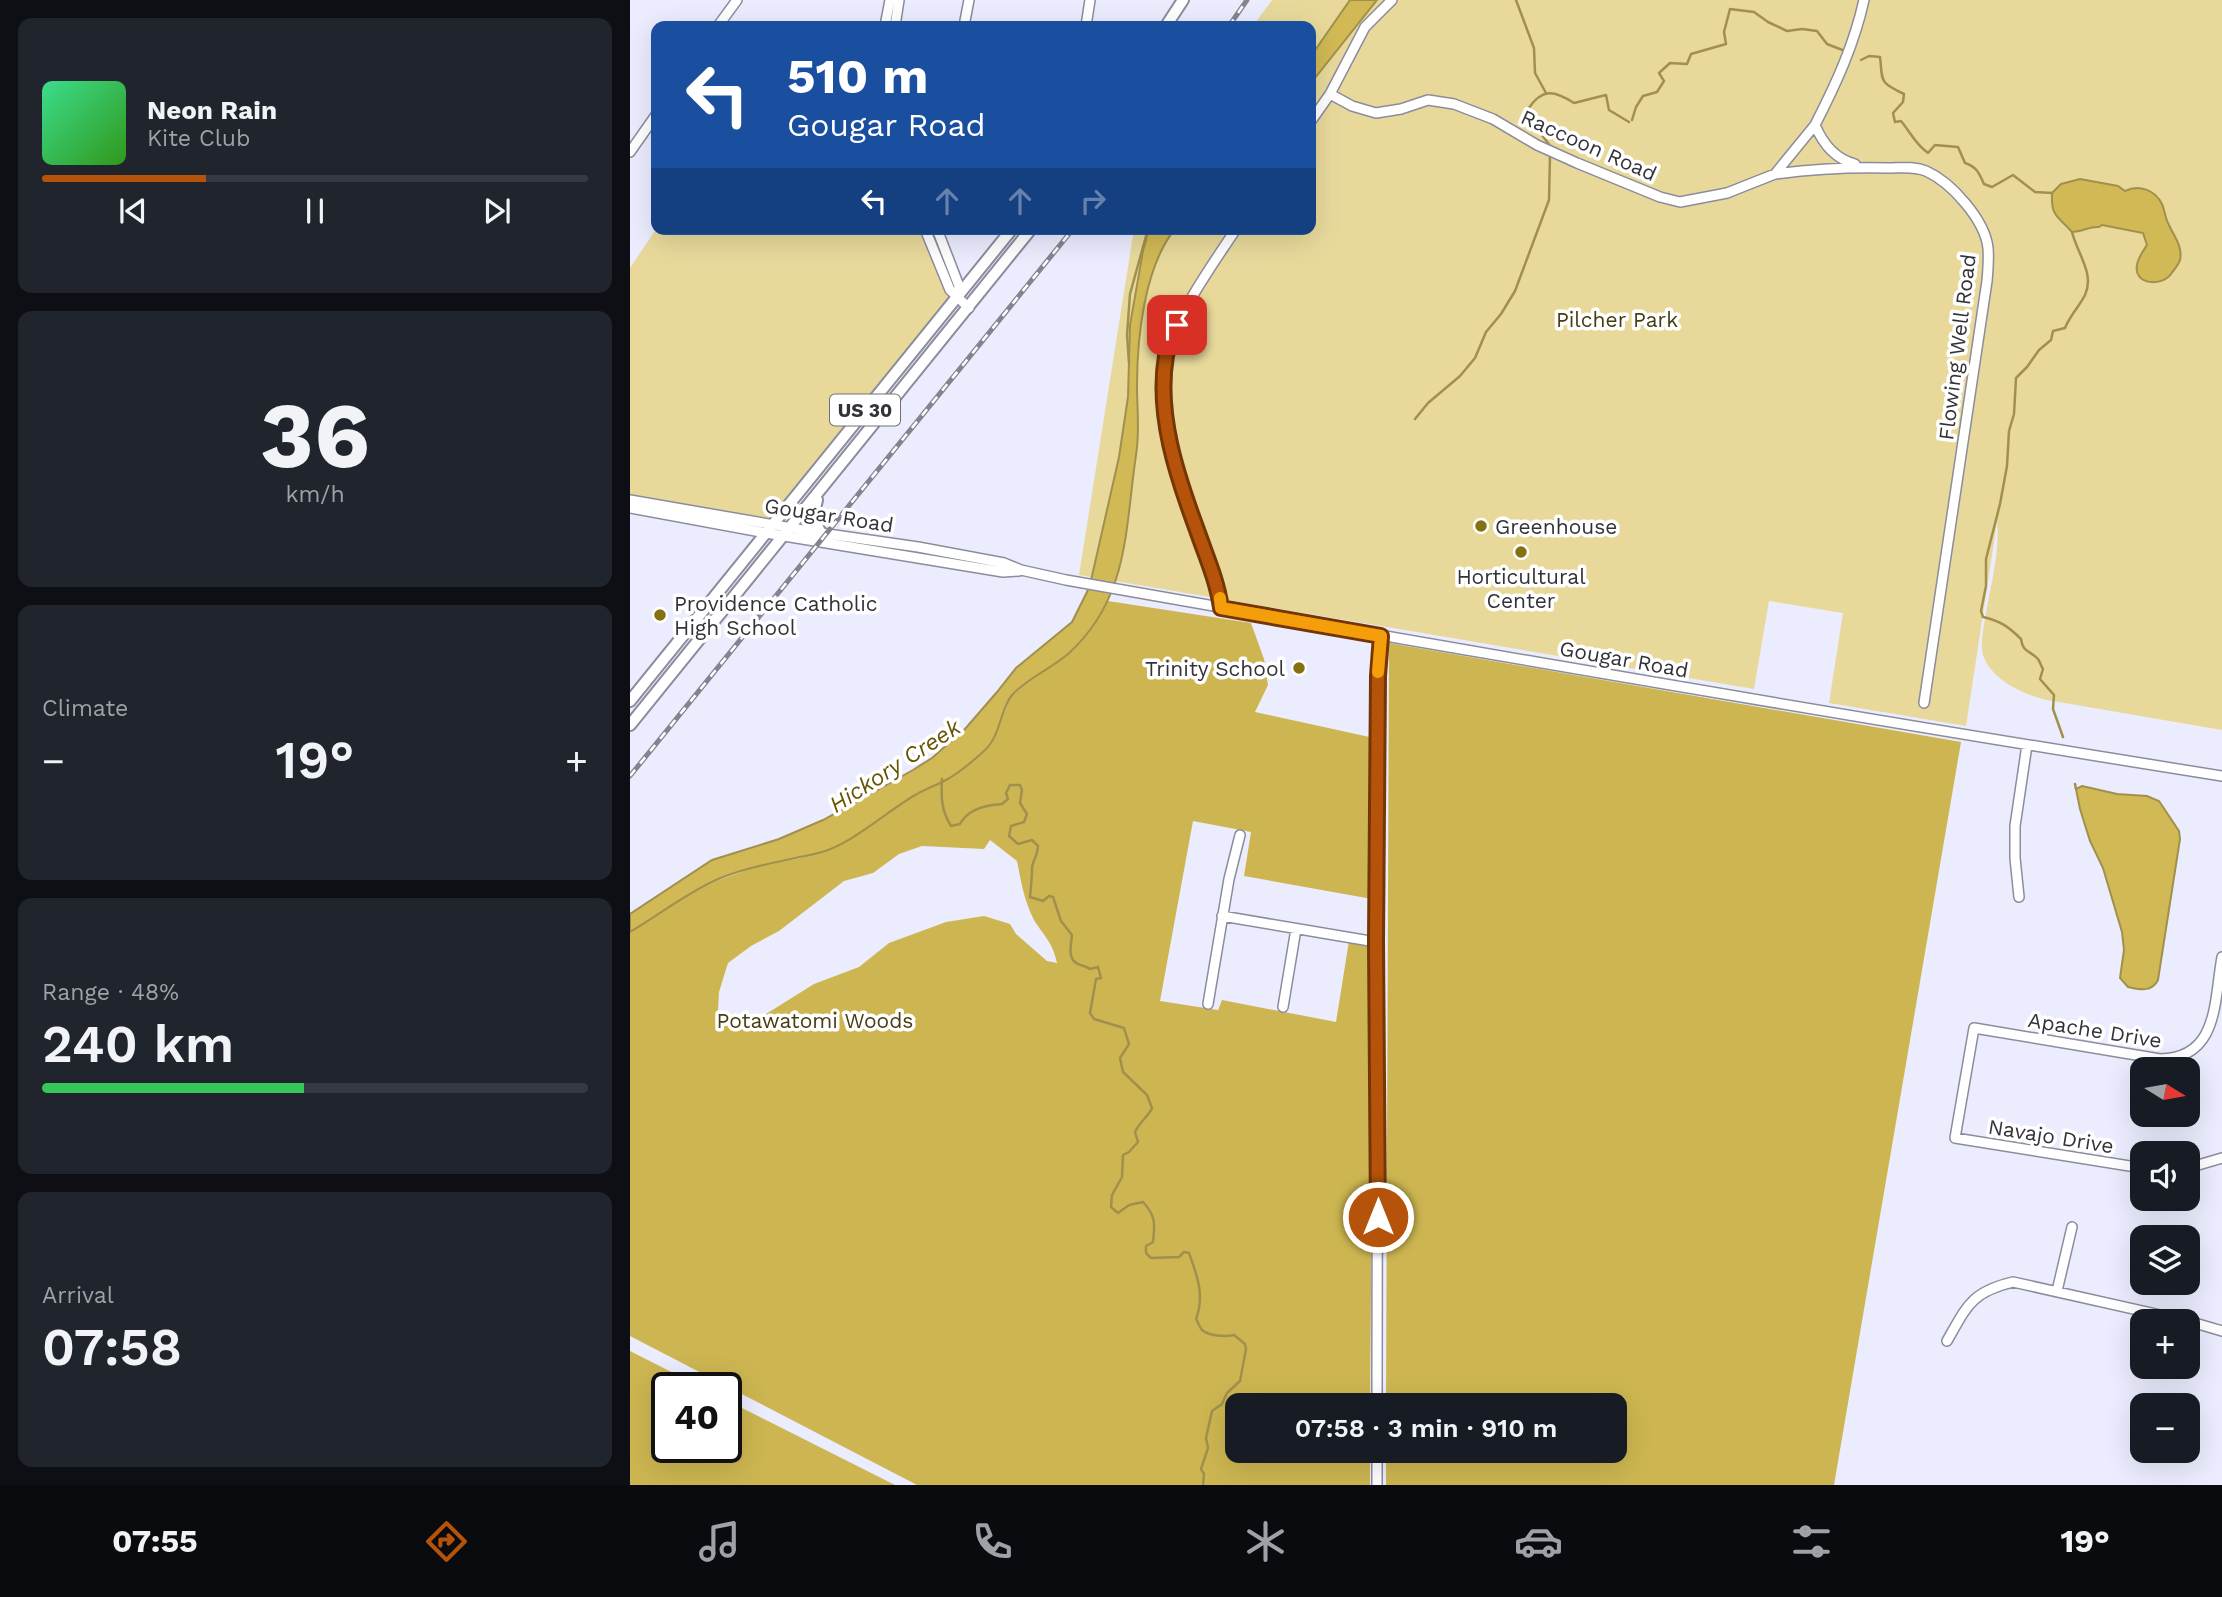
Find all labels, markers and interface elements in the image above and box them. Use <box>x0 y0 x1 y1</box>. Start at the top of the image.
text: 510 m <box>787 47 928 105</box>
icon: left <box>672 49 763 140</box>
text: Neon Rain <box>147 95 277 125</box>
street label: Raccoon Road <box>1517 104 1661 186</box>
text: Gougar Road <box>787 106 986 144</box>
text: Kite Club <box>147 125 250 152</box>
icon: left <box>855 182 893 220</box>
icon: ahead <box>928 182 966 220</box>
icon: ahead <box>1001 182 1039 220</box>
icon: right <box>1074 182 1112 220</box>
icon: previous <box>114 192 152 230</box>
icon: pause <box>296 192 334 230</box>
icon: next <box>478 192 516 230</box>
street label: Flowing Well Road <box>1933 252 1981 442</box>
pin <box>1147 295 1207 355</box>
icon: arrive <box>1158 306 1196 344</box>
park label: Pilcher Park <box>1556 307 1678 332</box>
text: 36 <box>260 382 370 489</box>
road number: US 30 <box>830 394 900 426</box>
text: km/h <box>285 481 345 508</box>
street label: Gougar Road <box>763 492 895 538</box>
place label: Greenhouse <box>1495 514 1617 539</box>
marker: Greenhouse <box>1473 518 1489 534</box>
marker: Horticultural Center <box>1513 544 1529 560</box>
place label: Horticultural Center <box>1456 564 1586 613</box>
place label: Providence Catholic High School <box>674 591 878 640</box>
marker: Providence Catholic High School <box>652 607 668 623</box>
street label: Gougar Road <box>1558 635 1690 683</box>
place label: Trinity School <box>1145 656 1286 681</box>
marker: Trinity School <box>1291 660 1307 676</box>
text: Climate <box>42 695 128 722</box>
water label: Hickory Creek <box>824 713 967 818</box>
text: 19° <box>276 730 354 791</box>
text: − <box>42 739 65 783</box>
text: + <box>565 739 588 783</box>
text: Range · 48% <box>42 979 179 1006</box>
street label: Apache Drive <box>2026 1007 2164 1053</box>
park label: Potawatomi Woods <box>717 1008 913 1033</box>
text: 240 km <box>42 1014 234 1075</box>
north arrow <box>2130 1057 2200 1127</box>
map controls <box>2130 1057 2200 1463</box>
street label: Navajo Drive <box>1986 1114 2116 1158</box>
button: sound <box>2130 1141 2200 1211</box>
position arrow <box>1341 1180 1415 1254</box>
button: layers <box>2130 1225 2200 1295</box>
text: Arrival <box>42 1282 114 1309</box>
button: + <box>2130 1309 2200 1379</box>
text: 07:58 <box>42 1317 182 1378</box>
speed limit sign: 40 <box>651 1372 742 1463</box>
button: − <box>2130 1393 2200 1463</box>
text: 07:58 · 3 min · 910 m <box>1295 1413 1557 1443</box>
icon: directions <box>422 1517 471 1566</box>
icon: music <box>695 1517 744 1566</box>
icon: phone <box>968 1517 1017 1566</box>
icon: climate <box>1241 1517 1290 1566</box>
icon: car <box>1514 1517 1563 1566</box>
icon: filters <box>1787 1517 1836 1566</box>
text: 07:55 <box>112 1522 198 1560</box>
text: 19° <box>2061 1522 2110 1560</box>

